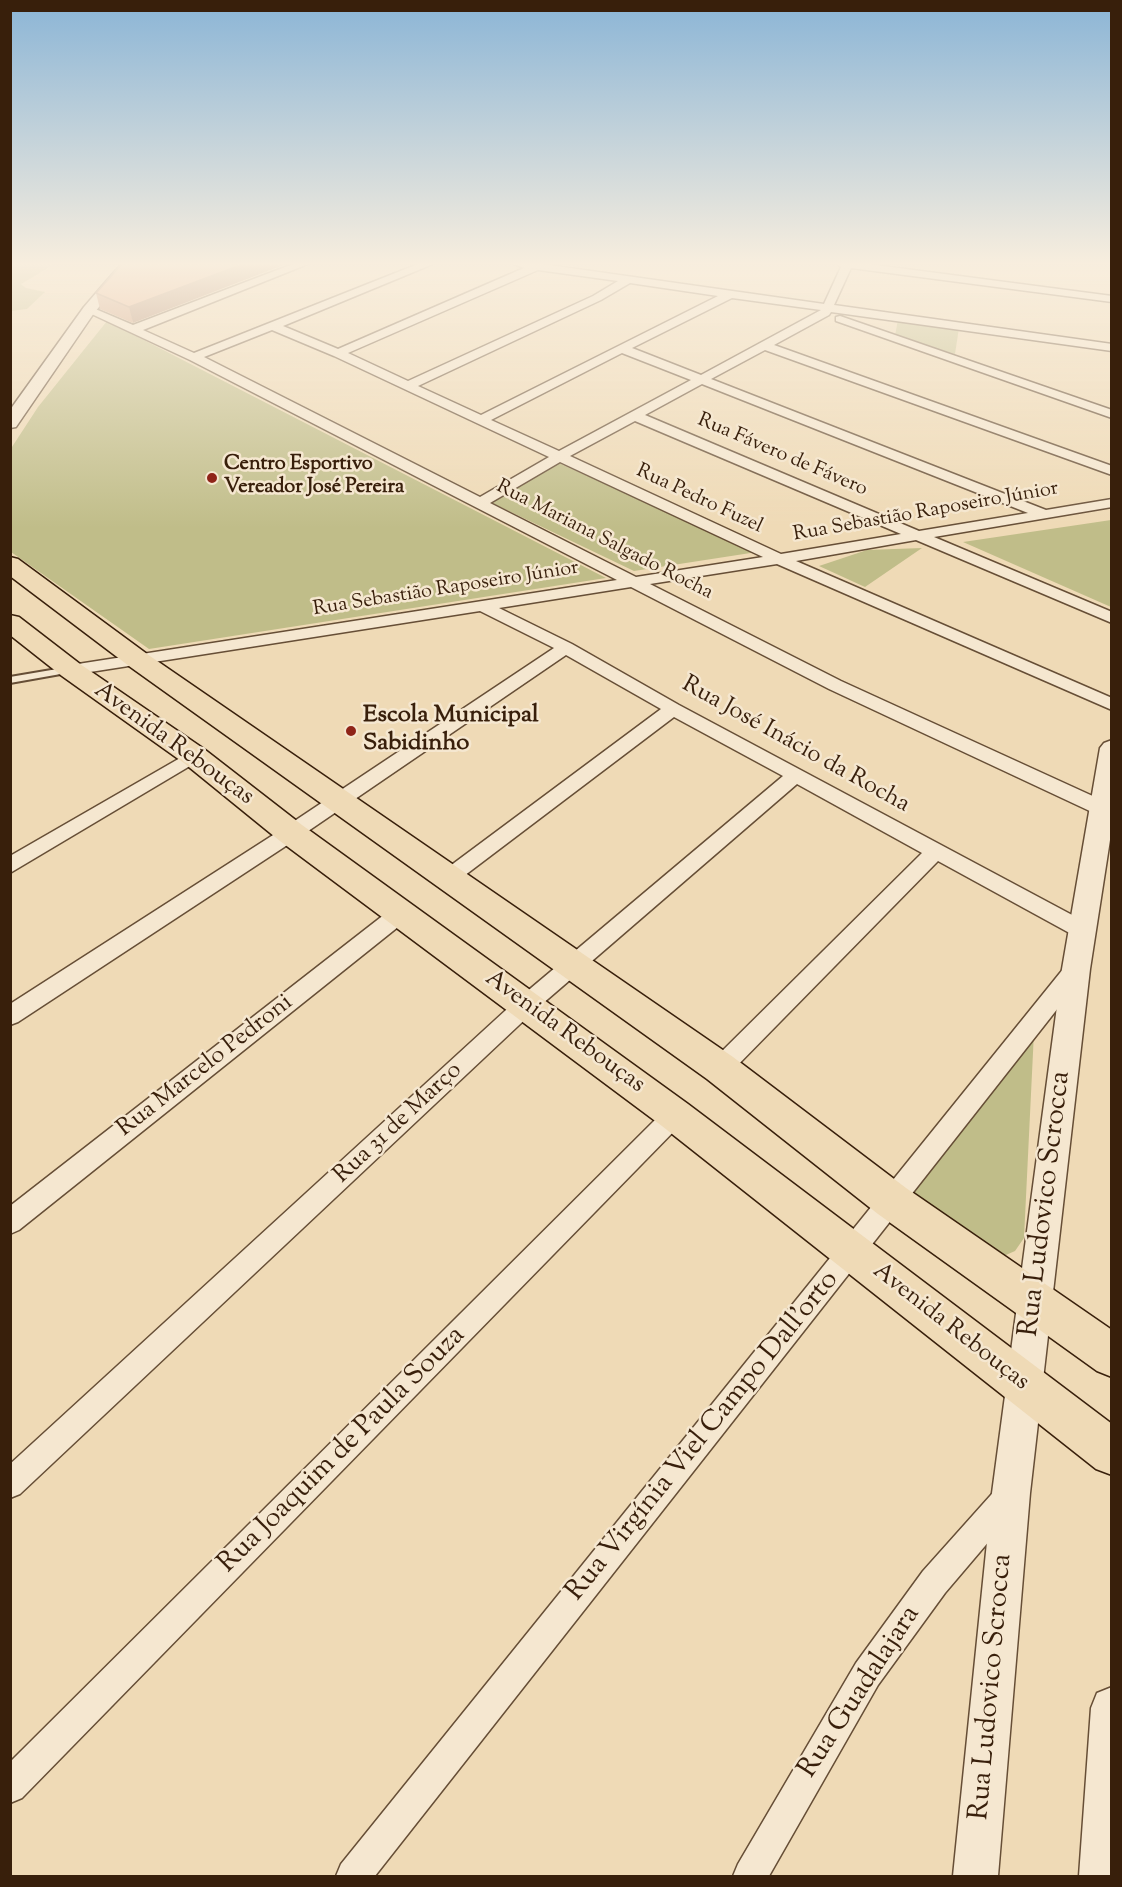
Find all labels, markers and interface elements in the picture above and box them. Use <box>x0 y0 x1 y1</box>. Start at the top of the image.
street label: Rua Fávero de Fávero <box>693 409 871 503</box>
place label: Centro Esportivo Vereador José Pereira <box>224 454 404 501</box>
street label: Rua Pedro Fuzel <box>632 460 766 540</box>
marker: Centro Esportivo Vereador José Pereira <box>205 471 219 485</box>
street label: Rua Mariana Salgado Rocha <box>492 476 716 606</box>
street label: Rua Sebastião Raposeiro Júnior <box>792 478 1060 548</box>
street label: Rua Sebastião Raposeiro Júnior <box>312 557 580 623</box>
street label: Rua José Inácio da Rocha <box>676 671 914 821</box>
street label: Avenida Rebouças <box>87 677 259 813</box>
place label: Escola Municipal Sabidinho <box>363 703 539 759</box>
marker: Escola Municipal Sabidinho <box>344 724 358 738</box>
street label: Avenida Rebouças <box>478 965 650 1101</box>
street label: Rua Marcelo Pedroni <box>112 989 300 1145</box>
street label: Rua 31 de Março <box>329 1057 469 1191</box>
street label: Rua Ludovico Scrocca <box>1014 1069 1080 1339</box>
street label: Avenida Rebouças <box>866 1258 1034 1398</box>
street label: Rua Virgínia Viel Campo Dall'orto <box>560 1265 848 1609</box>
street label: Rua Joaquim de Paula Souza <box>212 1320 474 1582</box>
street label: Rua Ludovico Scrocca <box>965 1552 1021 1822</box>
street label: Rua Guadalajara <box>793 1601 929 1785</box>

